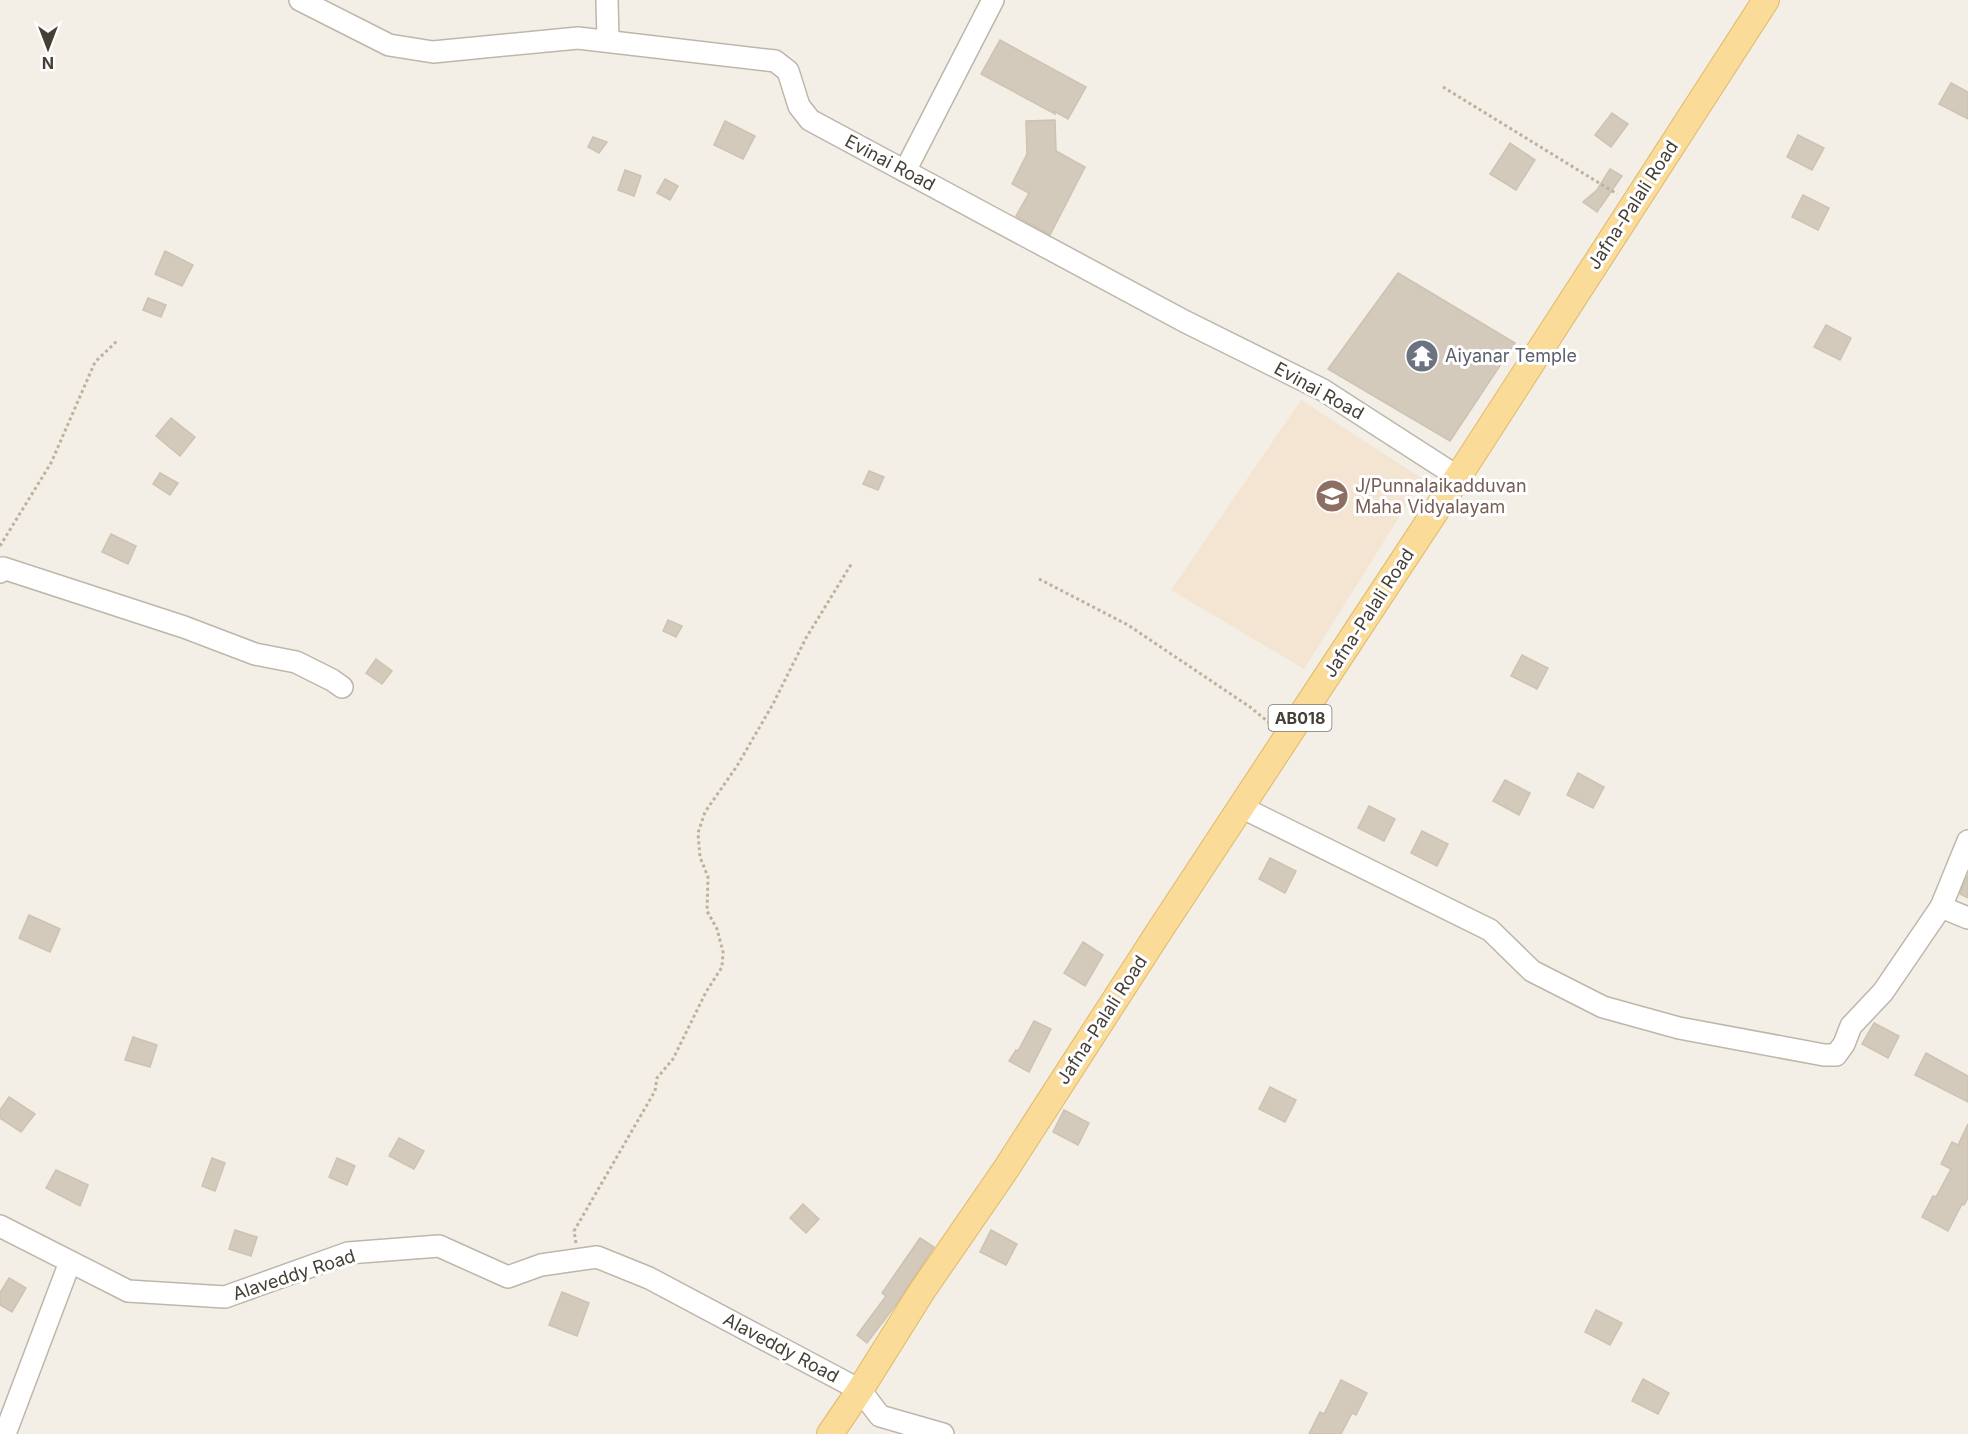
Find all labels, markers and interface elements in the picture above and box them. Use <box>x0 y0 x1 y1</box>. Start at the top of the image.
north arrow <box>18 18 78 78</box>
text: N <box>42 53 54 73</box>
street label: Evinai Road <box>842 130 939 195</box>
street label: Jafna-Palali Road <box>1583 136 1682 273</box>
temple icon: Aiyanar Temple <box>1404 338 1440 374</box>
place label: Aiyanar Temple <box>1445 345 1577 366</box>
street label: Evinai Road <box>1271 357 1368 424</box>
place label: J/Punnalaikadduvan Maha Vidyalayam <box>1355 475 1527 517</box>
school or university icon: J/Punnalaikadduvan Maha Vidyalayam <box>1314 478 1350 514</box>
street label: Jafna-Palali Road <box>1319 544 1418 681</box>
road number: AB018 <box>1268 705 1332 731</box>
street label: Jafna-Palali Road <box>1052 951 1151 1088</box>
street label: Alaveddy Road <box>230 1245 358 1304</box>
street label: Alaveddy Road <box>720 1308 843 1387</box>

